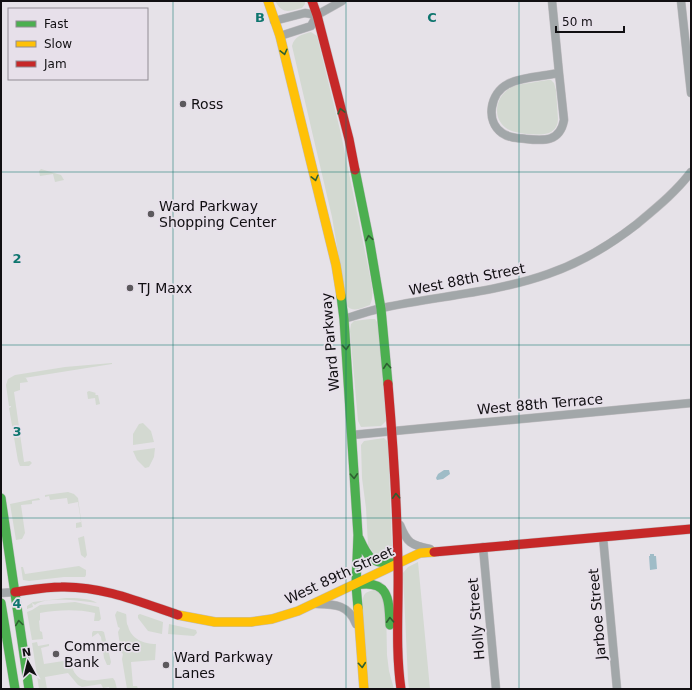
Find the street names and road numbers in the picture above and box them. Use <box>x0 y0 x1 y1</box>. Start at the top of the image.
street label: West 88th Street <box>408 260 527 298</box>
street label: Ward Parkway <box>318 292 342 392</box>
street label: West 88th Terrace <box>476 391 604 417</box>
street label: West 89th Street <box>282 543 396 607</box>
street label: Jarboe Street <box>585 567 609 661</box>
street label: Holly Street <box>464 577 488 661</box>

